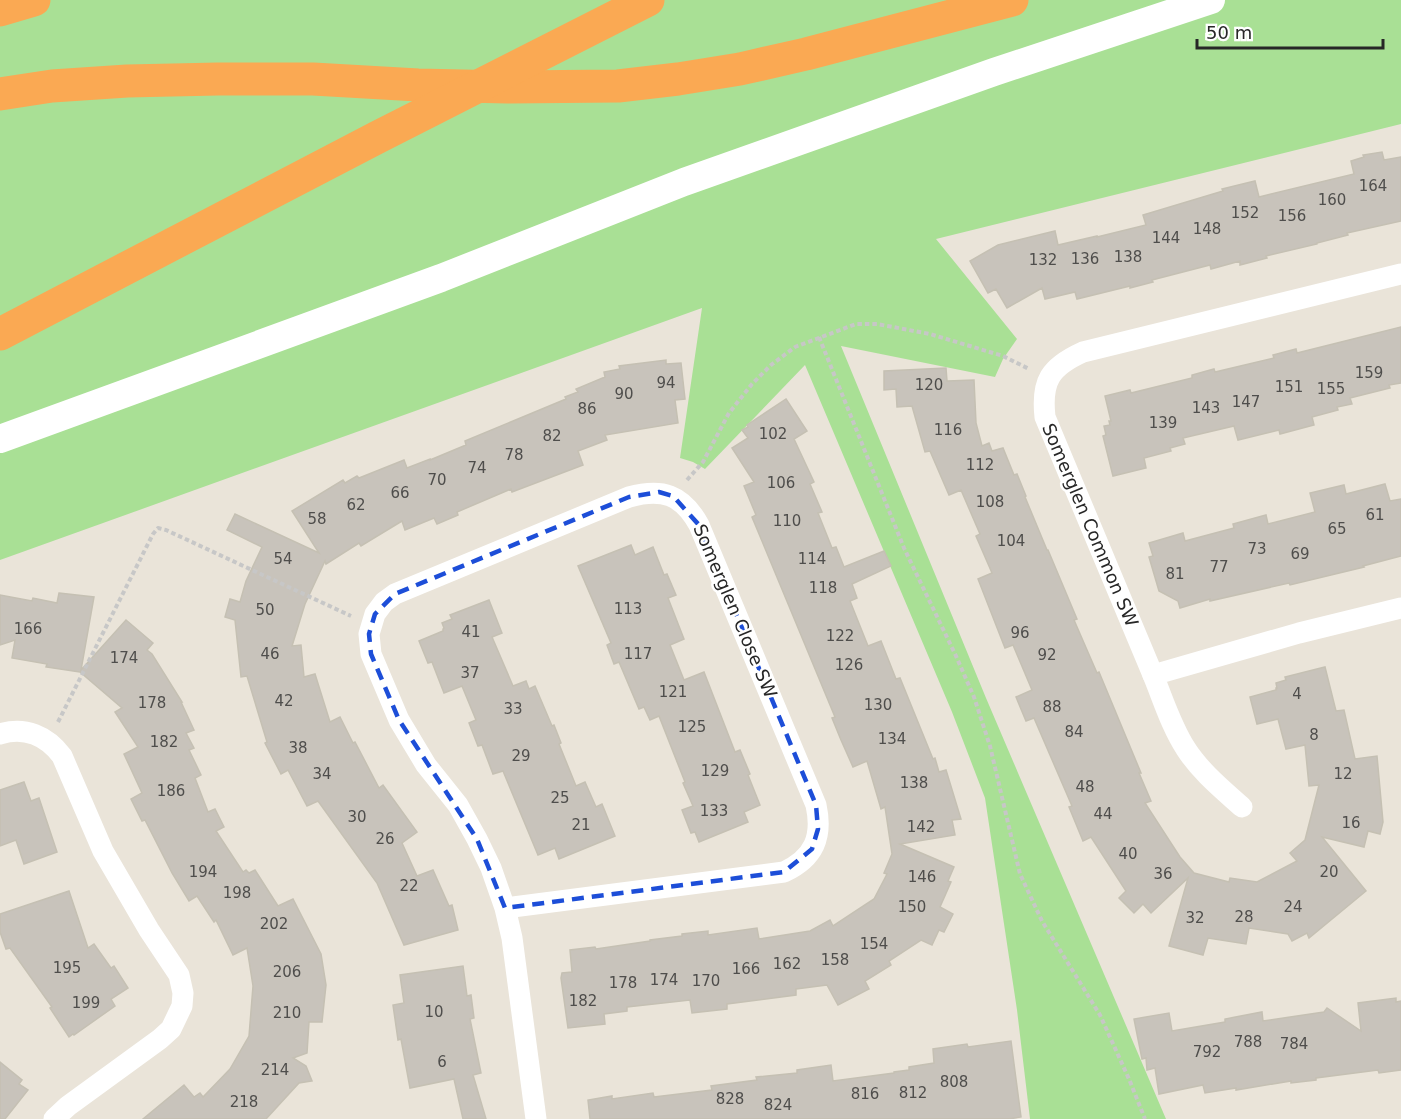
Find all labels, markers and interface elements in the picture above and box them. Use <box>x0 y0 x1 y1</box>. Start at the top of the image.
scale bar <box>1197 12 1383 50</box>
text: 50 m <box>1206 22 1252 43</box>
house number: 164 <box>1359 177 1387 195</box>
house number: 160 <box>1318 191 1346 209</box>
house number: 152 <box>1231 204 1259 222</box>
house number: 156 <box>1278 207 1306 225</box>
house number: 148 <box>1193 220 1221 238</box>
house number: 144 <box>1152 229 1180 247</box>
house number: 138 <box>1114 248 1142 266</box>
house number: 136 <box>1071 250 1099 268</box>
house number: 132 <box>1029 251 1057 269</box>
house number: 159 <box>1355 364 1383 382</box>
house number: 94 <box>656 374 676 392</box>
house number: 120 <box>915 376 943 394</box>
house number: 151 <box>1275 378 1303 396</box>
house number: 155 <box>1317 380 1345 398</box>
house number: 90 <box>614 385 634 403</box>
house number: 147 <box>1232 393 1260 411</box>
house number: 143 <box>1192 399 1220 417</box>
house number: 86 <box>577 400 597 418</box>
house number: 139 <box>1149 414 1177 432</box>
street label: Somerglen Common SW <box>1038 420 1143 630</box>
house number: 116 <box>934 421 962 439</box>
house number: 102 <box>759 425 787 443</box>
house number: 82 <box>542 427 562 445</box>
house number: 78 <box>504 446 524 464</box>
house number: 112 <box>966 456 994 474</box>
house number: 74 <box>467 459 487 477</box>
house number: 70 <box>427 471 447 489</box>
house number: 106 <box>767 474 795 492</box>
house number: 66 <box>390 484 410 502</box>
house number: 108 <box>976 493 1004 511</box>
house number: 62 <box>346 496 366 514</box>
house number: 61 <box>1365 506 1385 524</box>
house number: 58 <box>307 510 327 528</box>
house number: 110 <box>773 512 801 530</box>
house number: 65 <box>1327 520 1347 538</box>
street label: Somerglen Close SW <box>689 521 782 701</box>
house number: 104 <box>997 532 1025 550</box>
house number: 73 <box>1247 540 1267 558</box>
house number: 69 <box>1290 545 1310 563</box>
house number: 54 <box>273 550 293 568</box>
house number: 114 <box>798 550 826 568</box>
house number: 77 <box>1209 558 1229 576</box>
house number: 81 <box>1165 565 1185 583</box>
house number: 118 <box>809 579 837 597</box>
house number: 113 <box>614 600 642 618</box>
house number: 50 <box>255 601 275 619</box>
house number: 166 <box>14 620 42 638</box>
house number: 41 <box>461 623 481 641</box>
house number: 96 <box>1010 624 1030 642</box>
house number: 122 <box>826 627 854 645</box>
house number: 46 <box>260 645 280 663</box>
house number: 117 <box>624 645 652 663</box>
house number: 92 <box>1037 646 1057 664</box>
house number: 174 <box>110 649 138 667</box>
house number: 126 <box>835 656 863 674</box>
house number: 37 <box>460 664 480 682</box>
house number: 121 <box>659 683 687 701</box>
house number: 4 <box>1292 685 1302 703</box>
house number: 42 <box>274 692 294 710</box>
house number: 178 <box>138 694 166 712</box>
house number: 130 <box>864 696 892 714</box>
house number: 88 <box>1042 698 1062 716</box>
house number: 33 <box>503 700 523 718</box>
house number: 125 <box>678 718 706 736</box>
house number: 84 <box>1064 723 1084 741</box>
house number: 8 <box>1309 726 1319 744</box>
house number: 134 <box>878 730 906 748</box>
house number: 182 <box>150 733 178 751</box>
house number: 38 <box>288 739 308 757</box>
house number: 29 <box>511 747 531 765</box>
house number: 129 <box>701 762 729 780</box>
house number: 34 <box>312 765 332 783</box>
house number: 12 <box>1333 765 1353 783</box>
house number: 138 <box>900 774 928 792</box>
house number: 48 <box>1075 778 1095 796</box>
house number: 186 <box>157 782 185 800</box>
house number: 25 <box>550 789 570 807</box>
house number: 133 <box>700 802 728 820</box>
house number: 44 <box>1093 805 1113 823</box>
house number: 30 <box>347 808 367 826</box>
house number: 16 <box>1341 814 1361 832</box>
house number: 21 <box>571 816 591 834</box>
house number: 142 <box>907 818 935 836</box>
house number: 26 <box>375 830 395 848</box>
house number: 40 <box>1118 845 1138 863</box>
house number: 194 <box>189 863 217 881</box>
house number: 20 <box>1319 863 1339 881</box>
house number: 36 <box>1153 865 1173 883</box>
house number: 146 <box>908 868 936 886</box>
house number: 22 <box>399 877 419 895</box>
house number: 198 <box>223 884 251 902</box>
house number: 150 <box>898 898 926 916</box>
house number: 24 <box>1283 898 1303 916</box>
house number: 28 <box>1234 908 1254 926</box>
house number: 32 <box>1185 909 1205 927</box>
house number: 202 <box>260 915 288 933</box>
house number: 154 <box>860 935 888 953</box>
house number: 158 <box>821 951 849 969</box>
house number: 162 <box>773 955 801 973</box>
house number: 195 <box>53 959 81 977</box>
house number: 166 <box>732 960 760 978</box>
house number: 206 <box>273 963 301 981</box>
house number: 174 <box>650 971 678 989</box>
house number: 170 <box>692 972 720 990</box>
house number: 178 <box>609 974 637 992</box>
house number: 182 <box>569 992 597 1010</box>
house number: 199 <box>72 994 100 1012</box>
house number: 10 <box>424 1003 444 1021</box>
house number: 210 <box>273 1004 301 1022</box>
house number: 788 <box>1234 1033 1262 1051</box>
house number: 784 <box>1280 1035 1308 1053</box>
house number: 792 <box>1193 1043 1221 1061</box>
house number: 6 <box>437 1053 447 1071</box>
house number: 214 <box>261 1061 289 1079</box>
house number: 808 <box>940 1073 968 1091</box>
house number: 812 <box>899 1084 927 1102</box>
house number: 816 <box>851 1085 879 1103</box>
house number: 828 <box>716 1090 744 1108</box>
house number: 218 <box>230 1093 258 1111</box>
house number: 824 <box>764 1096 792 1114</box>

